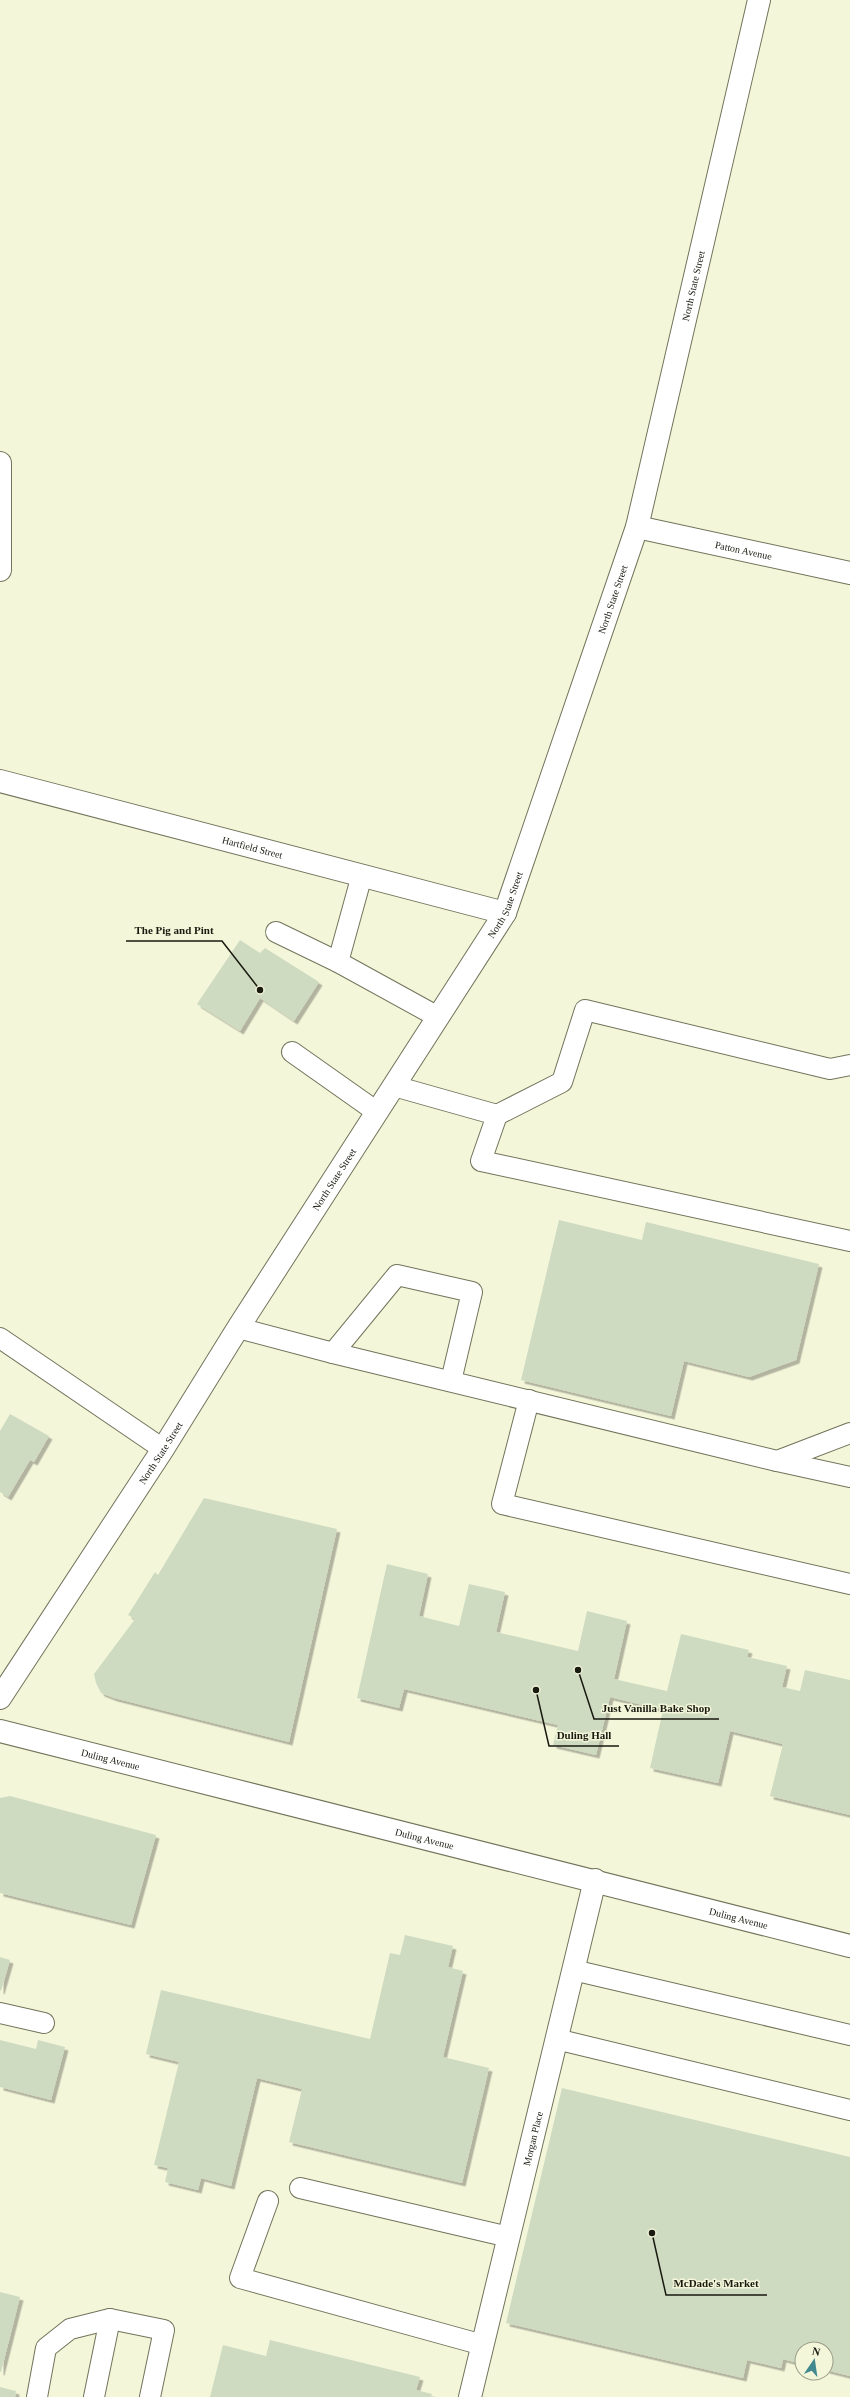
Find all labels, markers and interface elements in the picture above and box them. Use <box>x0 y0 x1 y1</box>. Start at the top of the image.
street label: North State Street <box>679 249 706 322</box>
street label: Patton Avenue <box>714 539 774 562</box>
street label: North State Street <box>595 563 629 635</box>
street label: Hartfield Street <box>221 834 284 860</box>
street label: North State Street <box>485 870 524 940</box>
callout: The Pig and Pint <box>126 918 222 941</box>
text: The Pig and Pint <box>134 924 214 936</box>
street label: North State Street <box>310 1146 358 1212</box>
street label: North State Street <box>136 1419 184 1486</box>
callout: Just Vanilla Bake Shop <box>594 1696 719 1719</box>
text: Just Vanilla Bake Shop <box>602 1702 710 1714</box>
callout: Duling Hall <box>549 1723 619 1746</box>
text: Duling Hall <box>557 1729 611 1741</box>
street label: Duling Avenue <box>80 1746 142 1772</box>
street label: Duling Avenue <box>394 1826 456 1851</box>
street label: Duling Avenue <box>708 1905 770 1931</box>
street label: Morgan Place <box>521 2110 545 2167</box>
callout: McDade's Market <box>666 2272 767 2295</box>
text: McDade's Market <box>673 2277 759 2289</box>
north arrow <box>794 2341 834 2381</box>
text: N <box>811 2345 822 2358</box>

